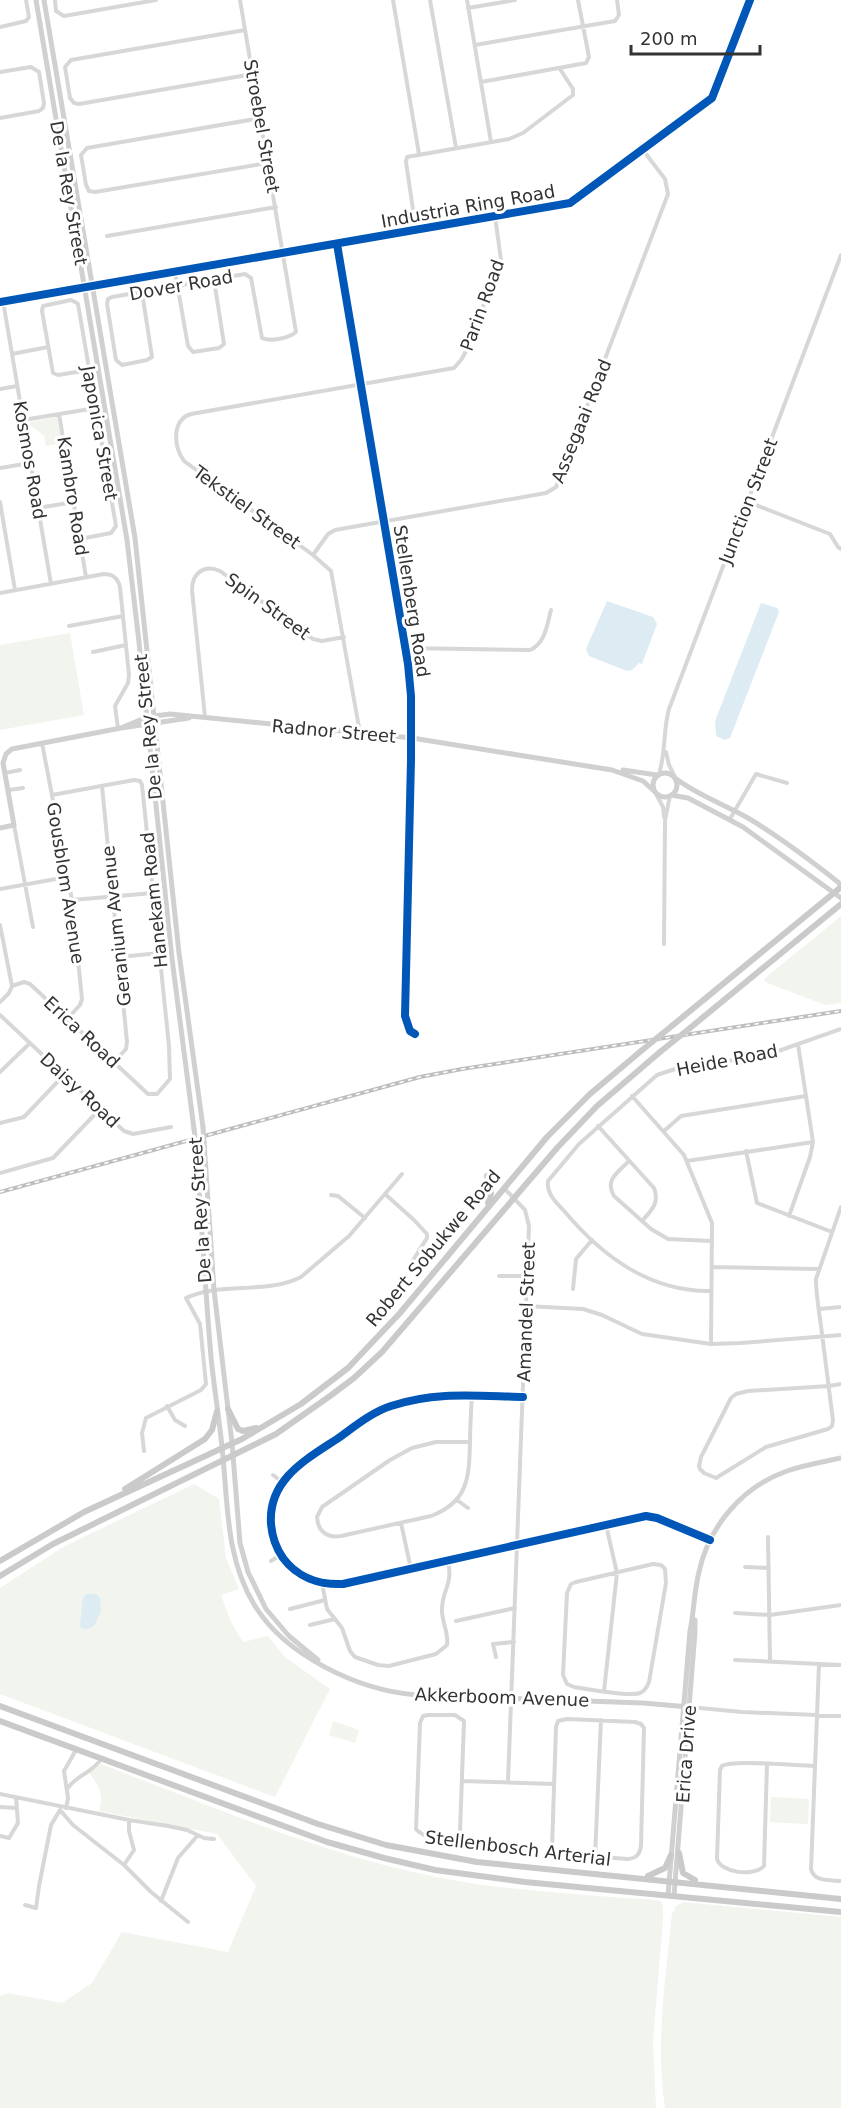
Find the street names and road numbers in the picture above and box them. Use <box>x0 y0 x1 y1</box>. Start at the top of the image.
street label: Stroebel Street <box>240 57 284 195</box>
street label: De la Rey Street <box>46 119 92 267</box>
street label: Industria Ring Road <box>379 180 557 232</box>
street label: Parin Road <box>456 256 508 354</box>
street label: Dover Road <box>128 266 234 304</box>
street label: Assegaai Road <box>547 356 615 486</box>
street label: Japonica Street <box>78 363 122 502</box>
street label: Kosmos Road <box>9 399 51 521</box>
street label: Kambro Road <box>53 435 93 557</box>
street label: Junction Street <box>714 435 782 568</box>
street label: Tekstiel Street <box>188 460 305 553</box>
street label: Stellenberg Road <box>390 523 434 679</box>
street label: Spin Street <box>222 568 314 644</box>
street label: De la Rey Street <box>130 653 166 801</box>
street label: Radnor Street <box>271 715 397 747</box>
street label: Gousblom Avenue <box>43 801 89 965</box>
street label: Hanekam Road <box>136 831 172 969</box>
street label: Geranium Avenue <box>97 845 135 1007</box>
street label: Erica Road <box>40 992 124 1072</box>
street label: Heide Road <box>674 1040 780 1080</box>
street label: Daisy Road <box>36 1048 124 1132</box>
street label: De la Rey Street <box>184 1136 216 1284</box>
street label: Robert Sobukwe Road <box>361 1165 505 1331</box>
street label: Amandel Street <box>513 1242 539 1382</box>
street label: Akkerboom Avenue <box>414 1683 590 1711</box>
street label: Erica Drive <box>672 1704 700 1804</box>
street label: Stellenbosch Arterial <box>424 1826 612 1870</box>

